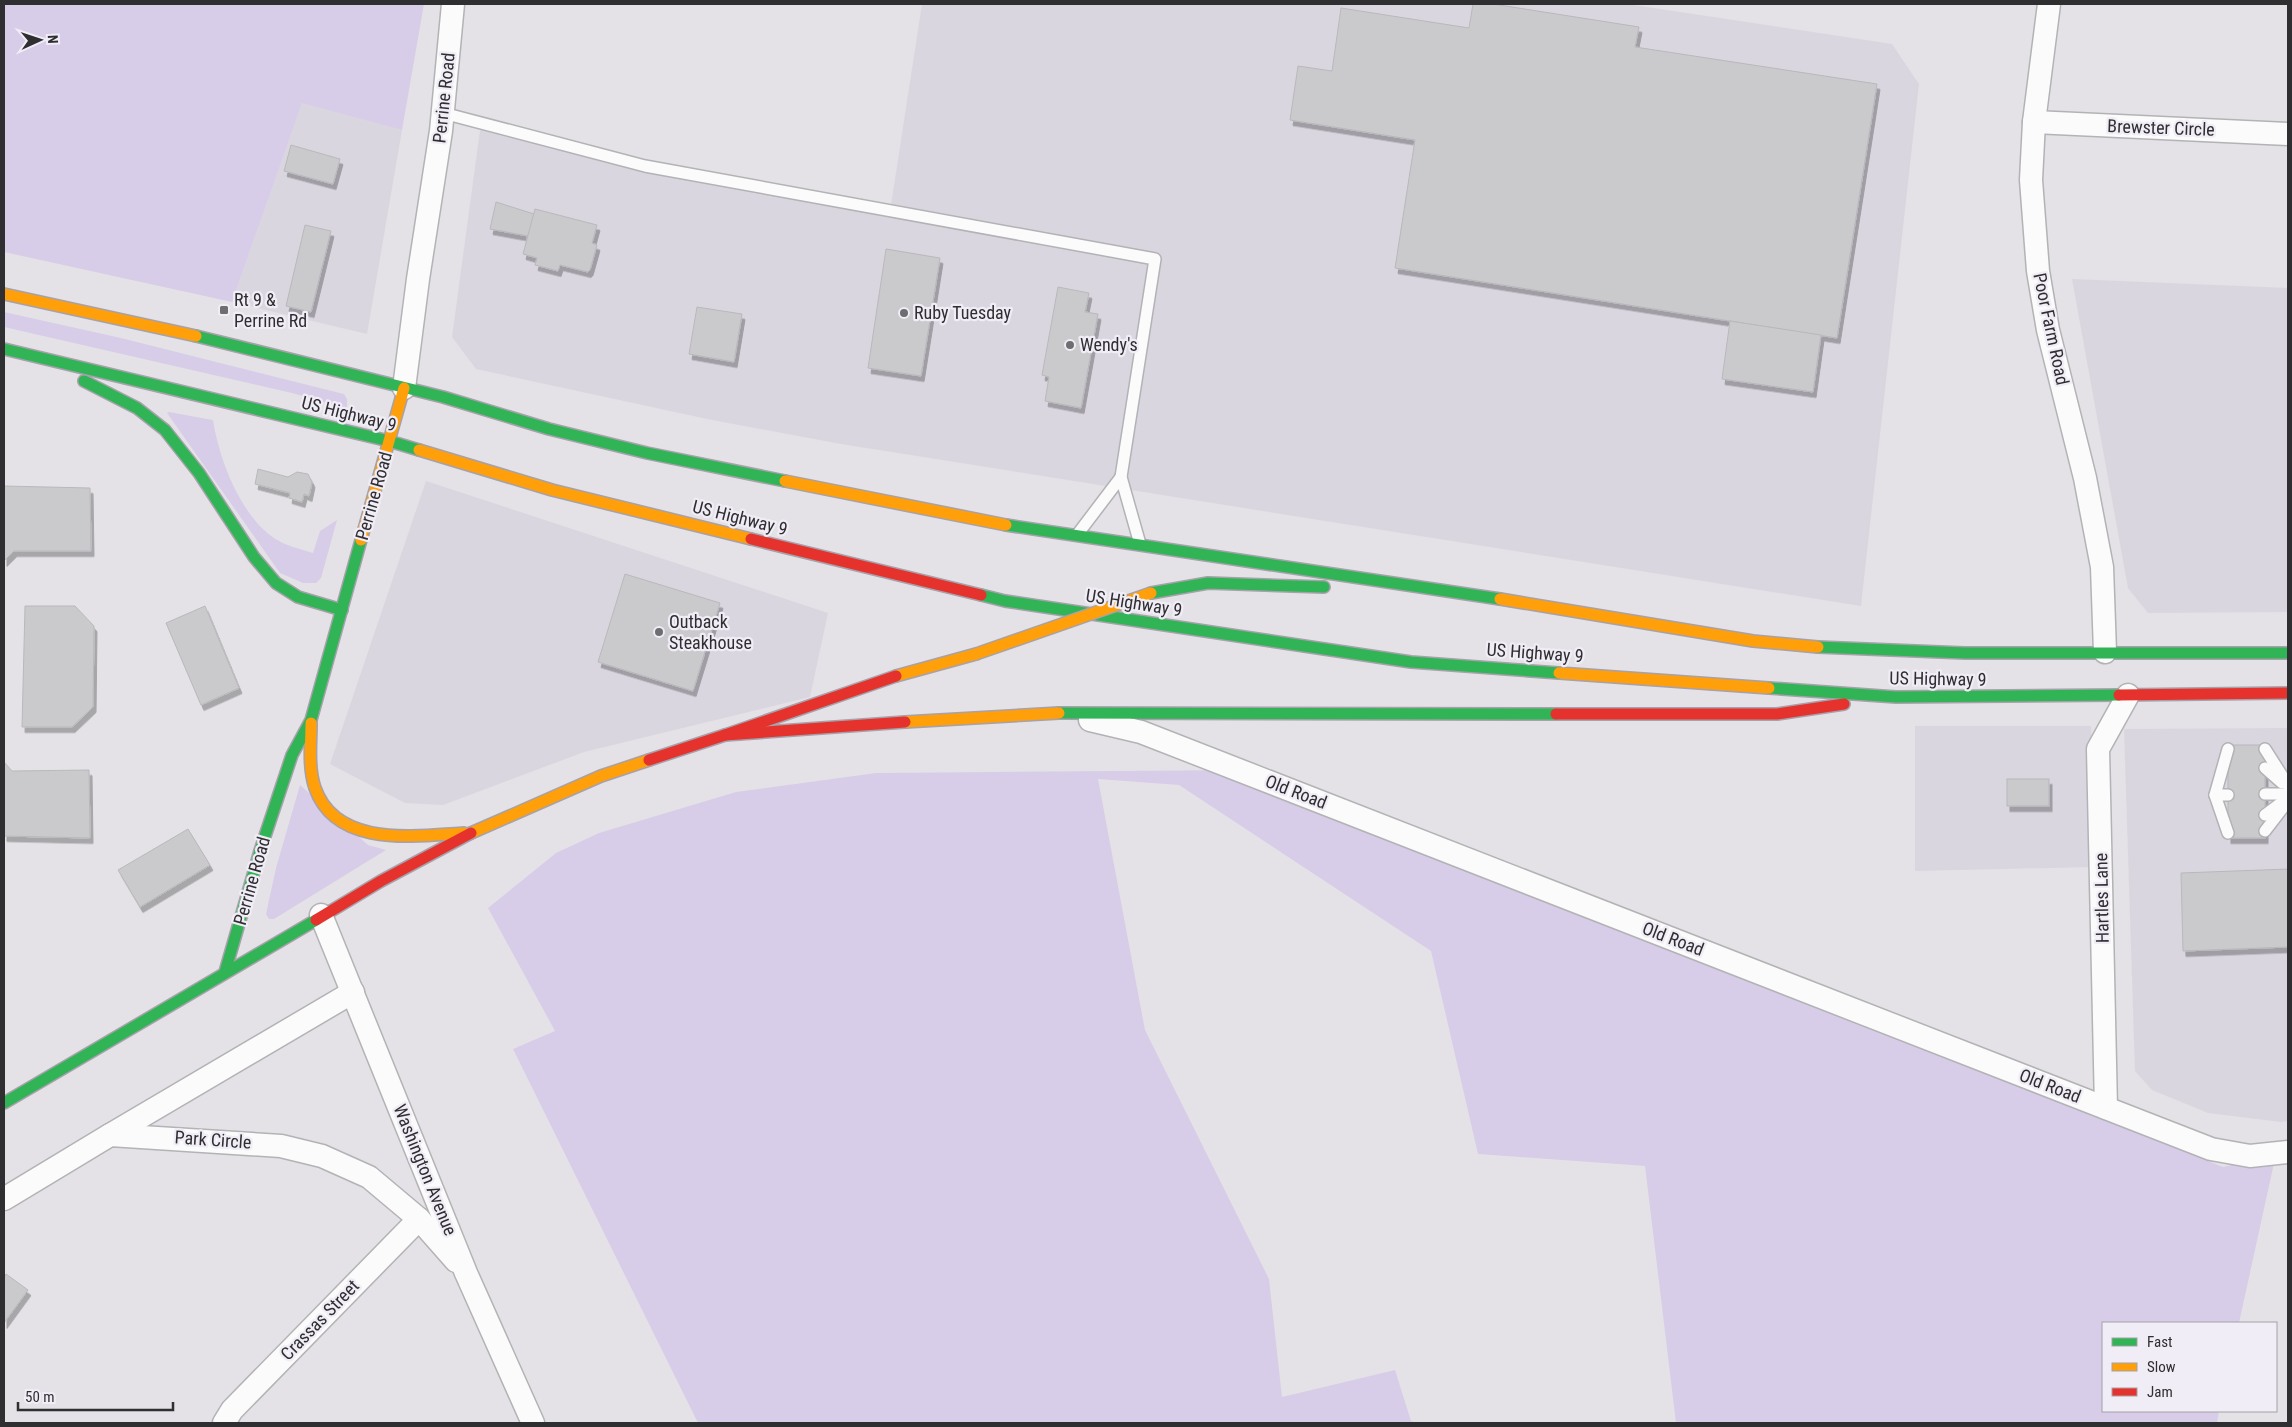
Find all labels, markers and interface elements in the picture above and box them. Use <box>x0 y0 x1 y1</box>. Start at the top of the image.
north arrow <box>15 15 65 65</box>
text: N <box>45 35 61 44</box>
street label: Perrine Road <box>428 52 459 144</box>
street label: Brewster Circle <box>2107 115 2215 140</box>
street label: Poor Farm Road <box>2029 271 2074 387</box>
place label: Rt 9 & Perrine Rd <box>234 289 307 331</box>
place label: Ruby Tuesday <box>914 302 1012 323</box>
marker: Rt 9 & Perrine Rd <box>218 304 230 316</box>
marker: Ruby Tuesday <box>898 307 910 319</box>
place label: Wendy's <box>1080 334 1138 355</box>
marker: Wendy's <box>1064 339 1076 351</box>
street label: US Highway 9 <box>299 392 399 435</box>
street label: Perrine Road <box>351 449 396 542</box>
street label: US Highway 9 <box>690 496 790 539</box>
street label: US Highway 9 <box>1084 585 1184 620</box>
place label: Outback Steakhouse <box>669 611 752 653</box>
marker: Outback Steakhouse <box>653 626 665 638</box>
street label: US Highway 9 <box>1486 639 1584 666</box>
street label: US Highway 9 <box>1889 667 1987 690</box>
street label: Old Road <box>1262 770 1330 813</box>
street label: Perrine Road <box>229 834 274 927</box>
street label: Hartles Lane <box>2090 853 2113 943</box>
street label: Old Road <box>1639 917 1707 960</box>
street label: Old Road <box>2016 1064 2084 1107</box>
street label: Washington Avenue <box>390 1101 461 1238</box>
street label: Park Circle <box>174 1126 252 1153</box>
street label: Crassas Street <box>276 1275 363 1364</box>
legend <box>2102 1322 2277 1412</box>
text: Fast <box>2147 1333 2172 1351</box>
text: Slow <box>2147 1358 2176 1376</box>
scale bar <box>18 1380 172 1412</box>
text: Jam <box>2147 1383 2173 1401</box>
text: 50 m <box>25 1388 55 1406</box>

